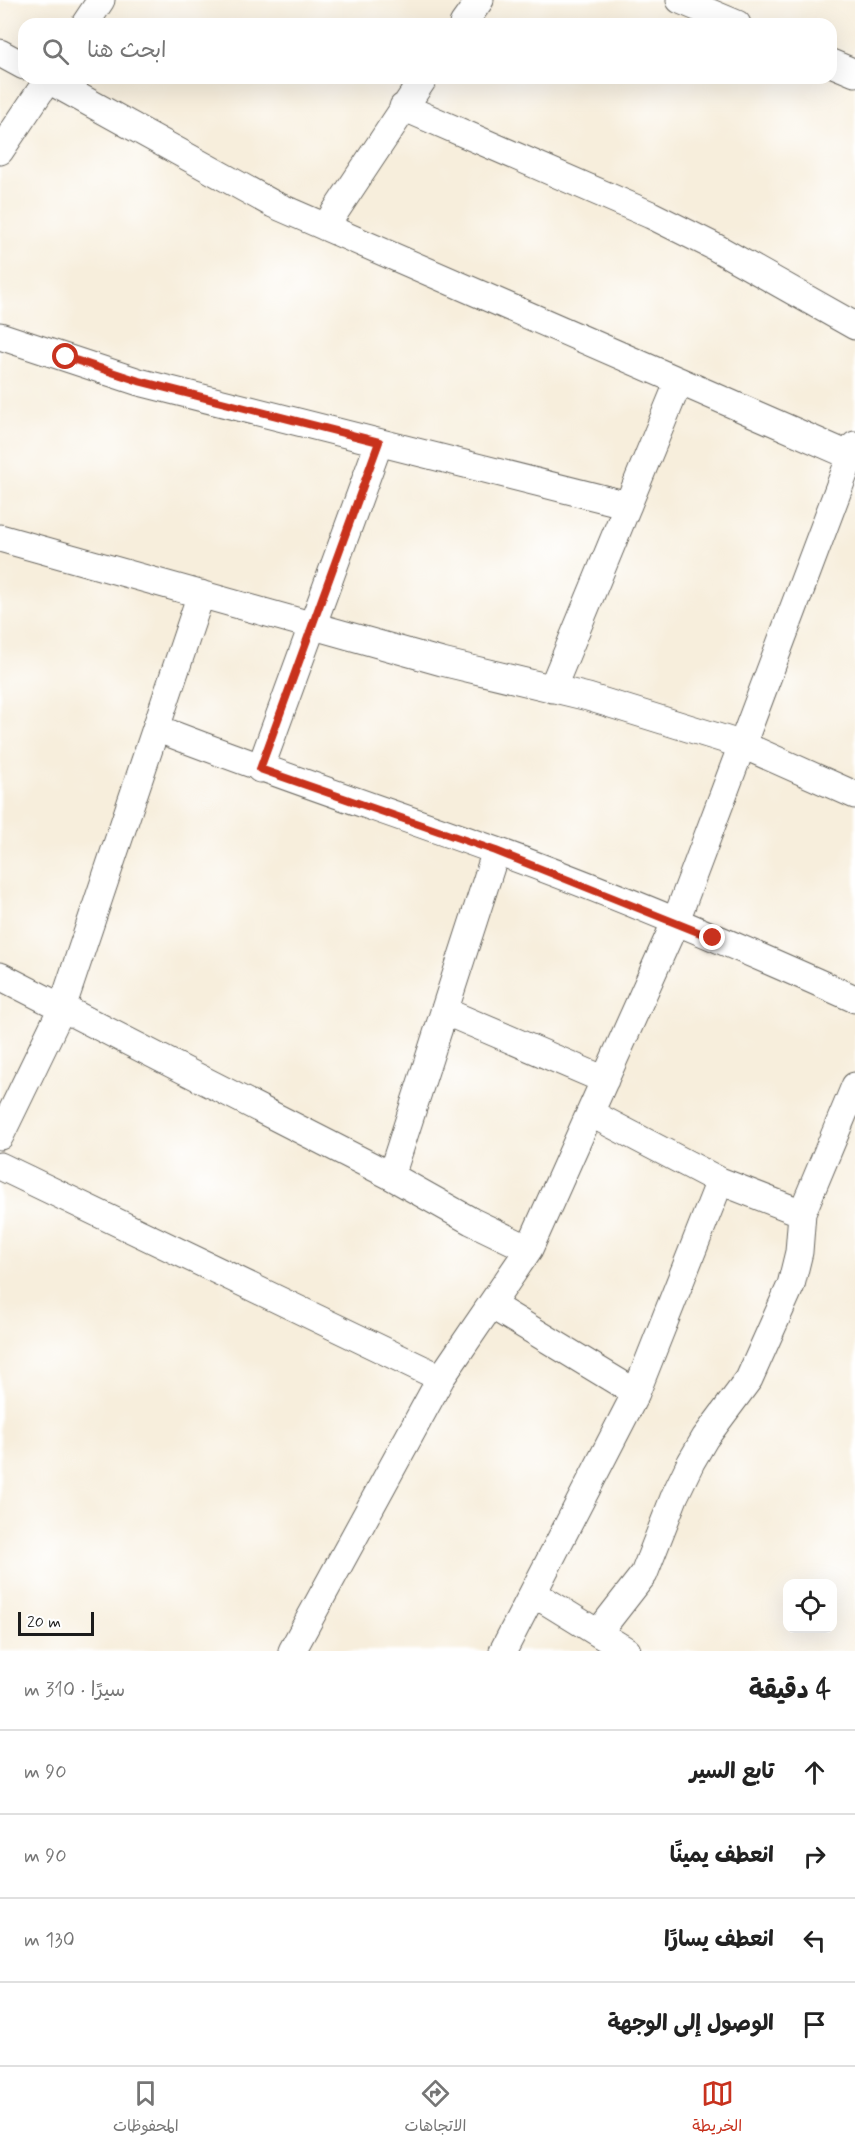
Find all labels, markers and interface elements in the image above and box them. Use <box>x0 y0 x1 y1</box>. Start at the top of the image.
search box <box>18 18 837 84</box>
icon: search <box>39 35 72 68</box>
text: ابحث هنا <box>87 37 167 65</box>
route start <box>52 343 78 369</box>
route end <box>699 924 725 950</box>
map controls <box>783 1579 837 1633</box>
button: locate <box>783 1579 837 1633</box>
scale bar <box>18 1609 94 1636</box>
text: 20 m <box>27 1612 61 1633</box>
text: 4 دقيقة <box>749 1674 831 1708</box>
text: سيرًا · 310 m <box>24 1677 125 1704</box>
icon: ahead <box>798 1756 831 1789</box>
text: تابع السير <box>690 1758 774 1786</box>
text: 90 m <box>24 1759 67 1786</box>
icon: right <box>798 1840 831 1873</box>
text: انعطف يمينًا <box>670 1842 774 1870</box>
text: 90 m <box>24 1843 67 1870</box>
icon: left <box>798 1924 831 1957</box>
text: انعطف يسارًا <box>664 1926 774 1954</box>
text: 130 m <box>24 1927 75 1954</box>
icon: arrive <box>798 2008 831 2041</box>
text: الوصول إلى الوجهة <box>607 2010 774 2038</box>
tab: المحفوظات <box>113 2077 179 2140</box>
tab: الاتجاهات <box>405 2077 466 2140</box>
tab: الخريطة <box>692 2077 742 2140</box>

